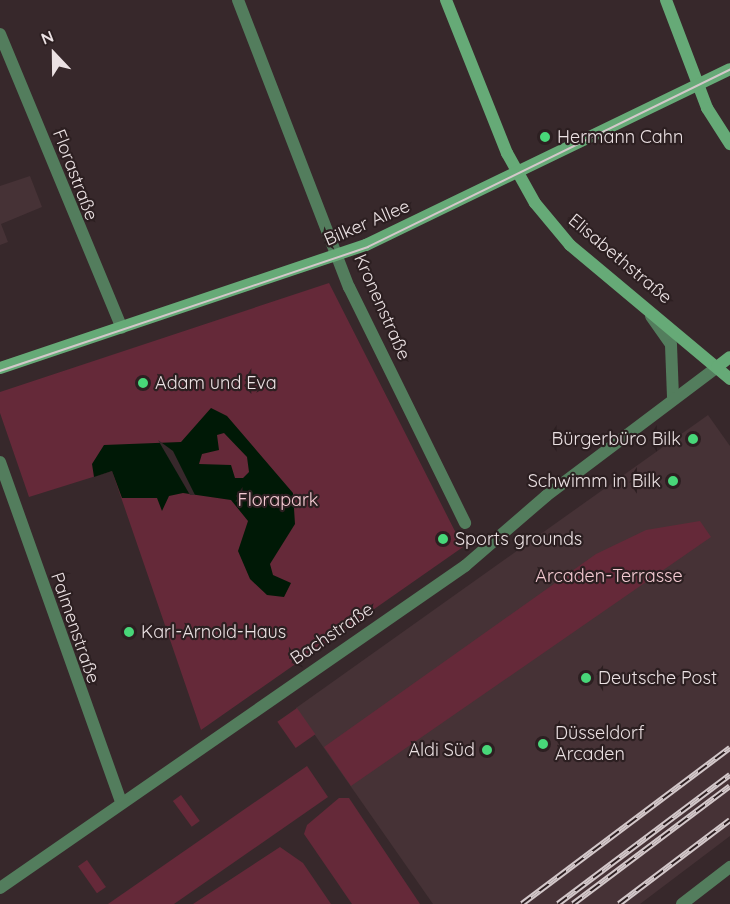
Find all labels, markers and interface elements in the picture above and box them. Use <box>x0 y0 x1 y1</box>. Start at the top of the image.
north arrow <box>24 24 84 84</box>
text: N <box>38 26 56 49</box>
street label: Florastraße <box>48 126 102 224</box>
place label: Hermann Cahn <box>557 126 683 148</box>
marker: Hermann Cahn <box>538 130 552 144</box>
street label: Bilker Allee <box>321 195 413 251</box>
street label: Elisabethstraße <box>564 209 676 309</box>
street label: Kronenstraße <box>349 251 415 363</box>
place label: Adam und Eva <box>155 372 277 394</box>
marker: Adam und Eva <box>136 376 150 390</box>
place label: Bürgerbüro Bilk <box>552 428 681 450</box>
marker: Bürgerbüro Bilk <box>686 432 700 446</box>
place label: Schwimm in Bilk <box>528 470 661 492</box>
marker: Schwimm in Bilk <box>666 474 680 488</box>
park label: Florapark <box>237 489 319 511</box>
place label: Sports grounds <box>455 528 582 550</box>
marker: Sports grounds <box>436 532 450 546</box>
park label: Arcaden-Terrasse <box>535 565 683 587</box>
street label: Palmenstraße <box>46 570 104 686</box>
street label: Bachstraße <box>286 598 378 670</box>
place label: Karl-Arnold-Haus <box>141 621 286 643</box>
marker: Karl-Arnold-Haus <box>122 625 136 639</box>
place label: Deutsche Post <box>598 667 717 689</box>
marker: Deutsche Post <box>579 671 593 685</box>
place label: Düsseldorf Arcaden <box>555 723 644 766</box>
marker: Düsseldorf Arcaden <box>536 737 550 751</box>
place label: Aldi Süd <box>408 739 475 761</box>
marker: Aldi Süd <box>480 743 494 757</box>

